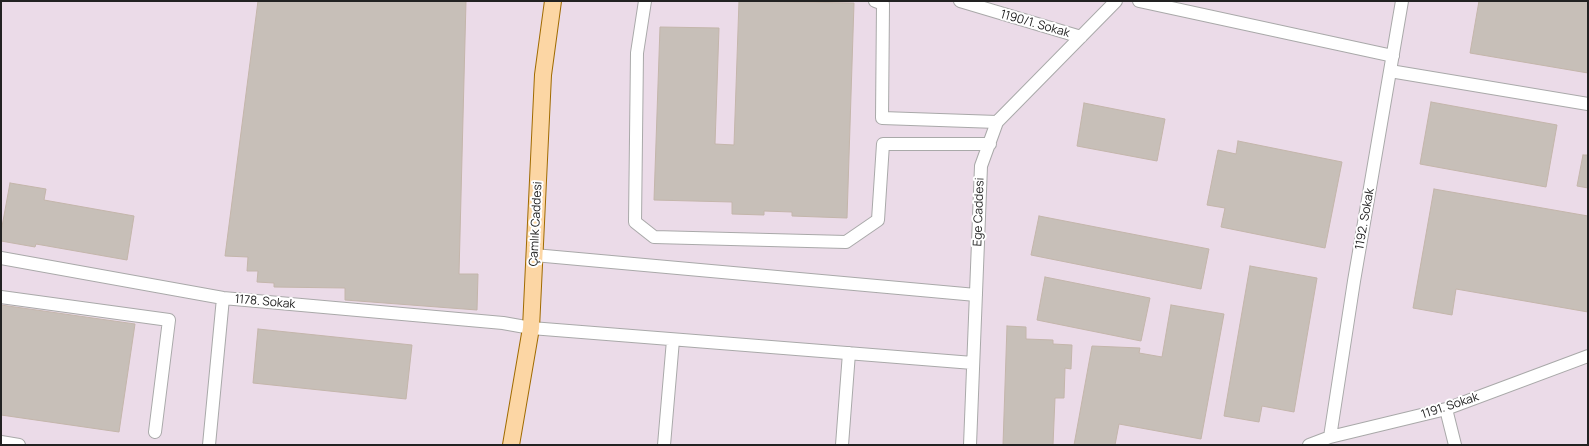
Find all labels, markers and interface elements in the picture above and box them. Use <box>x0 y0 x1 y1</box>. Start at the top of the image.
street label: 1190/1. Sokak <box>999 7 1071 41</box>
street label: Ege Caddesi <box>971 177 987 247</box>
street label: Çamlık Caddesi <box>527 181 545 267</box>
street label: 1192. Sokak <box>1353 187 1377 251</box>
street label: 1178. Sokak <box>234 292 296 312</box>
street label: 1191. Sokak <box>1419 390 1481 422</box>

